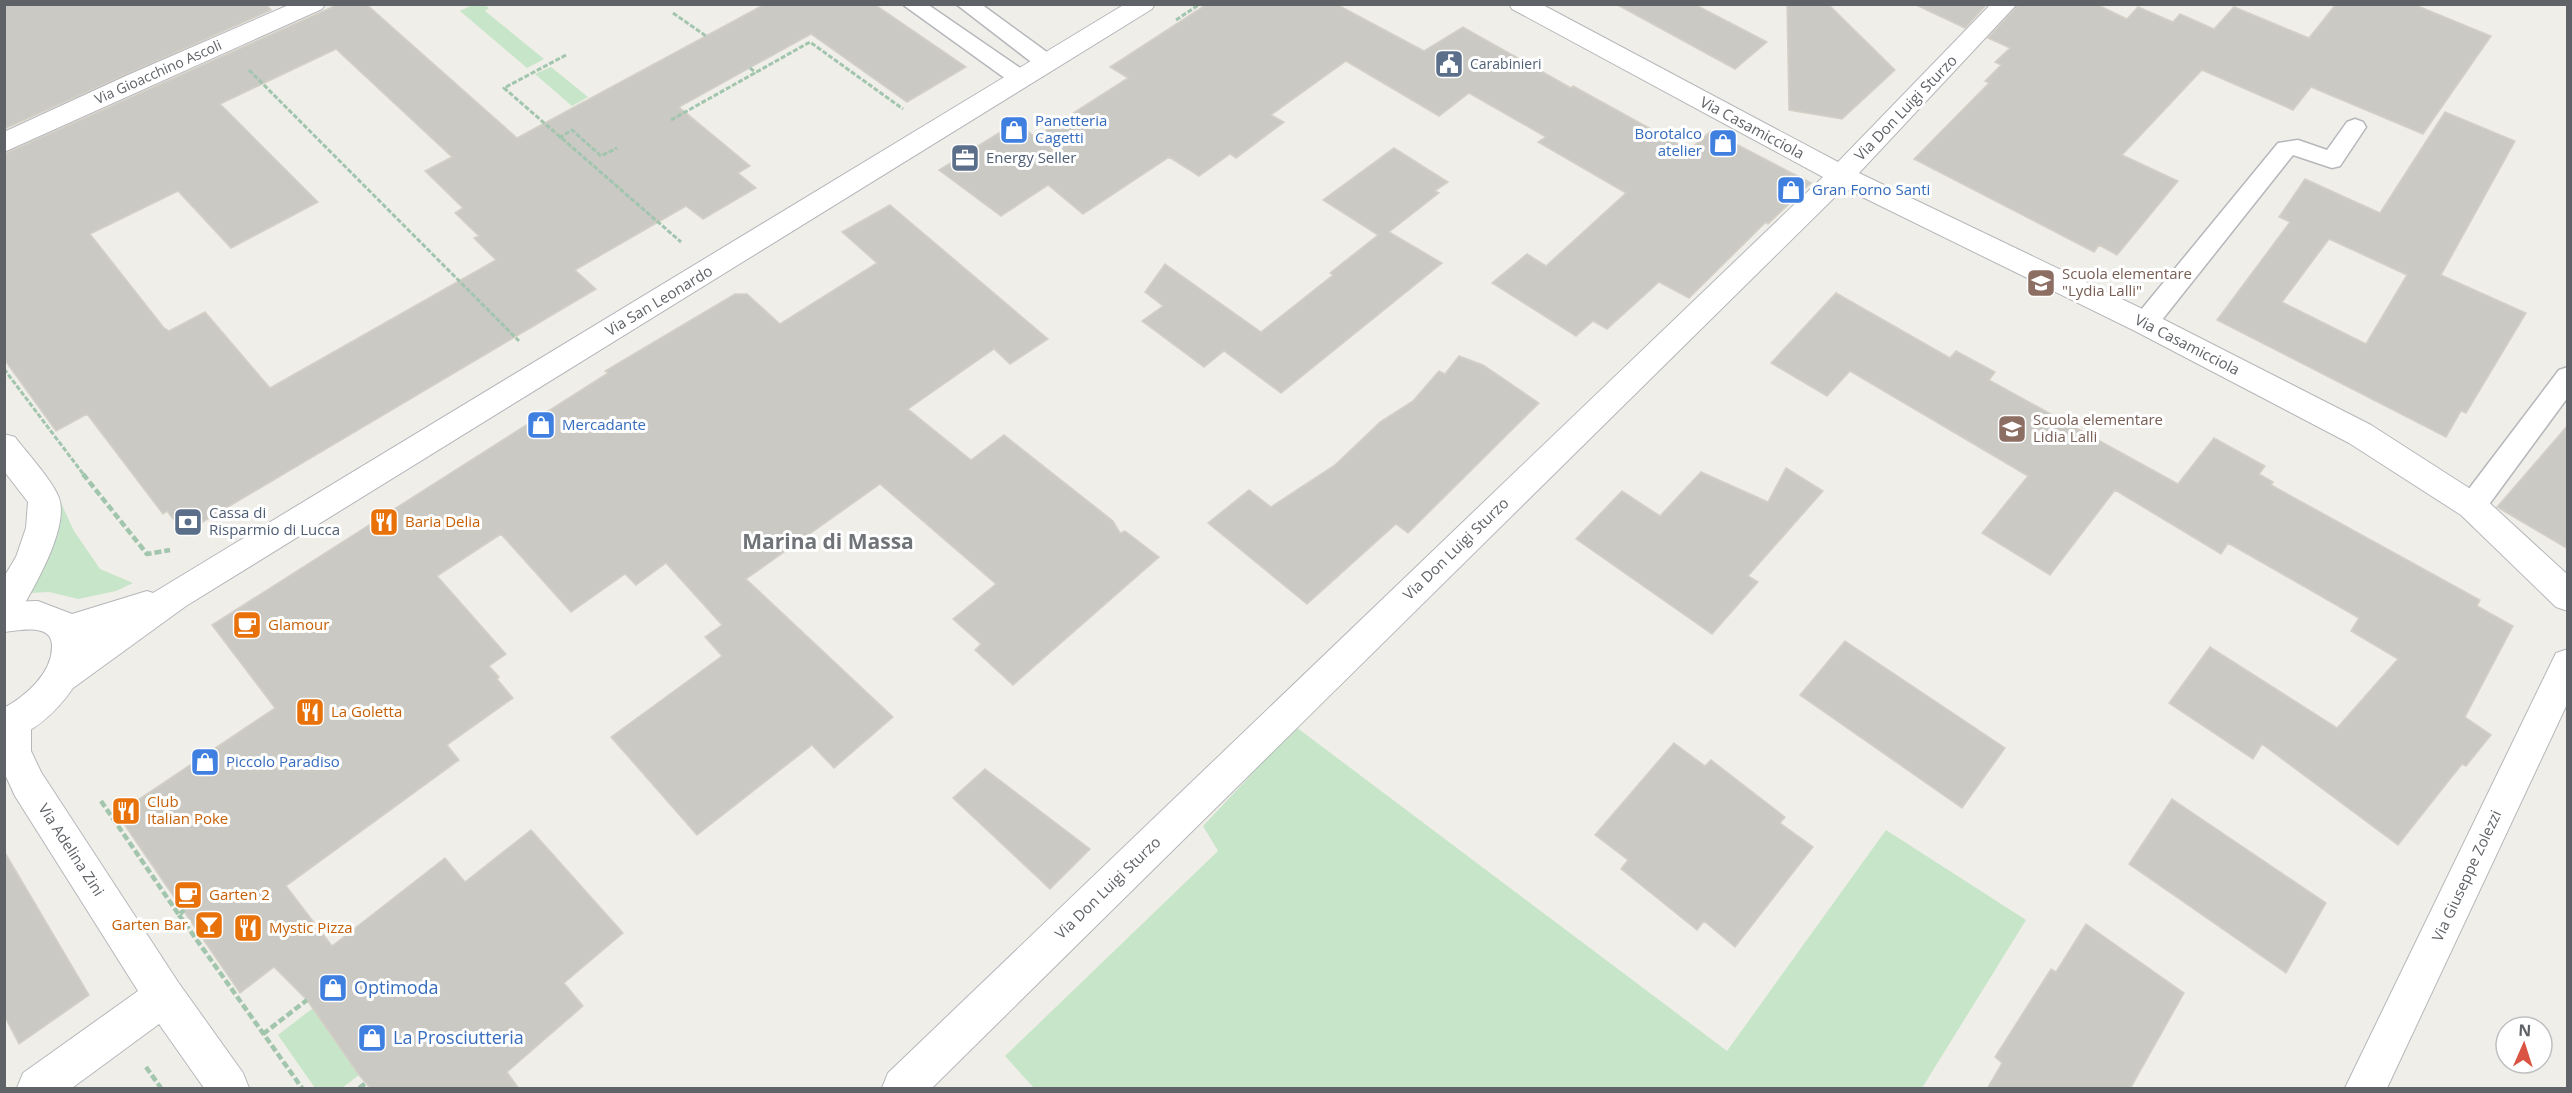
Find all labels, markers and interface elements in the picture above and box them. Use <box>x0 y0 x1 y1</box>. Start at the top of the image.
street label: Via Gioacchino Ascoli <box>91 35 224 108</box>
public building icon: Carabinieri <box>1433 48 1465 80</box>
street label: Via Don Luigi Sturzo <box>1850 50 1961 164</box>
place label: Carabinieri <box>1470 54 1541 73</box>
street label: Via Casamicciola <box>1697 91 1808 163</box>
place label: Panetteria Cagetti <box>1035 110 1107 147</box>
shop icon: Panetteria Cagetti <box>998 114 1030 146</box>
place label: Borotalco atelier <box>1634 123 1702 160</box>
shop icon: Borotalco atelier <box>1707 127 1739 159</box>
office icon: Energy Seller <box>949 142 981 174</box>
place label: Energy Seller <box>986 147 1076 167</box>
shop icon: Gran Forno Santi <box>1775 174 1807 206</box>
place label: Gran Forno Santi <box>1812 179 1930 199</box>
street label: Via San Leonardo <box>601 260 716 340</box>
place label: Scuola elementare "Lydia Lalli" <box>2062 263 2192 300</box>
school or university icon: Scuola elementare "Lydia Lalli" <box>2025 267 2057 299</box>
street label: Via Casamicciola <box>2132 309 2243 379</box>
shop icon: Mercadante <box>525 409 557 441</box>
place label: Scuola elementare Lidia Lalli <box>2033 409 2163 446</box>
school or university icon: Scuola elementare Lidia Lalli <box>1996 413 2028 445</box>
place label: Mercadante <box>562 414 646 434</box>
street label: Via Don Luigi Sturzo <box>1398 493 1512 604</box>
place label: Cassa di Risparmio di Lucca <box>209 502 340 539</box>
bank icon: Cassa di Risparmio di Lucca <box>172 506 204 538</box>
restaurant icon: Baria Delia <box>368 506 400 538</box>
place label: Baria Delia <box>405 511 480 531</box>
district label: Marina di Massa <box>742 527 914 555</box>
cafe icon: Glamour <box>231 609 263 641</box>
place label: Glamour <box>268 614 329 634</box>
restaurant icon: La Goletta <box>294 696 326 728</box>
place label: La Goletta <box>331 701 402 721</box>
shop icon: Piccolo Paradiso <box>189 746 221 778</box>
place label: Piccolo Paradiso <box>226 751 340 771</box>
place label: Club Italian Poke <box>147 791 228 828</box>
restaurant icon: Club Italian Poke <box>110 795 142 827</box>
street label: Via Adelina Zini <box>34 799 109 900</box>
street label: Via Giuseppe Zolezzi <box>2427 807 2505 944</box>
street label: Via Don Luigi Sturzo <box>1050 832 1164 943</box>
cafe icon: Garten 2 <box>172 879 204 911</box>
place label: Garten 2 <box>209 884 270 904</box>
bar icon: Garten Bar <box>193 909 225 941</box>
restaurant icon: Mystic Pizza <box>232 912 264 944</box>
place label: Garten Bar <box>112 914 188 934</box>
place label: Mystic Pizza <box>269 917 353 937</box>
shop icon: Optimoda <box>317 972 349 1004</box>
place label: Optimoda <box>354 975 438 999</box>
north arrow <box>2494 1015 2554 1075</box>
text: N <box>2518 1019 2532 1041</box>
shop icon: La Prosciutteria <box>356 1022 388 1054</box>
place label: La Prosciutteria <box>393 1025 524 1049</box>

